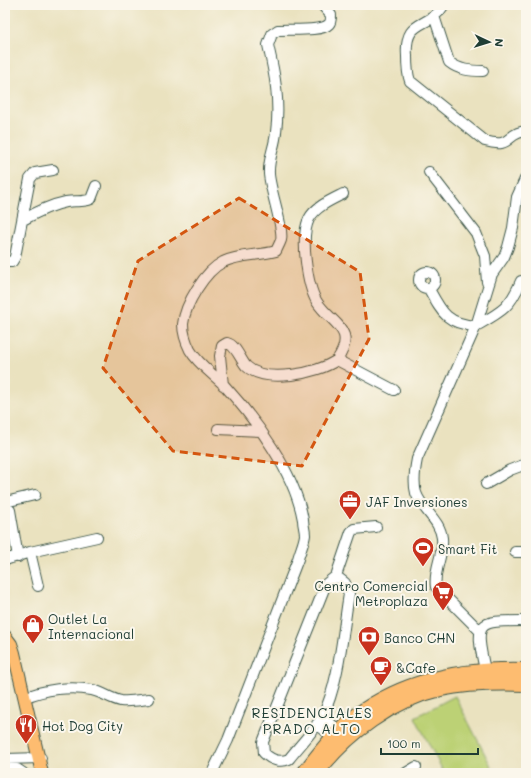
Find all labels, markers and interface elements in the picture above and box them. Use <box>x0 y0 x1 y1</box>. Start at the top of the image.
north arrow <box>469 22 509 62</box>
text: N <box>492 38 507 47</box>
office icon: JAF Inversiones <box>337 488 363 521</box>
place label: JAF Inversiones <box>366 493 467 510</box>
sports icon: Smart Fit <box>410 535 436 568</box>
place label: Smart Fit <box>438 540 497 557</box>
place label: Centro Comercial Metroplaza <box>314 577 428 609</box>
supermarket icon: Centro Comercial Metroplaza <box>430 579 456 612</box>
place label: Outlet La Internacional <box>48 610 134 642</box>
shop icon: Outlet La Internacional <box>20 612 46 645</box>
bank icon: Banco CHN <box>356 624 382 657</box>
place label: Banco CHN <box>384 629 455 646</box>
cafe icon: &Cafe <box>368 654 394 687</box>
place label: &Cafe <box>396 659 436 676</box>
district label: RESIDENCIALES PRADO ALTO <box>251 703 373 738</box>
restaurant icon: Hot Dog City <box>13 712 39 745</box>
place label: Hot Dog City <box>42 717 123 734</box>
scale bar <box>381 730 478 756</box>
text: 100 m <box>387 735 421 751</box>

